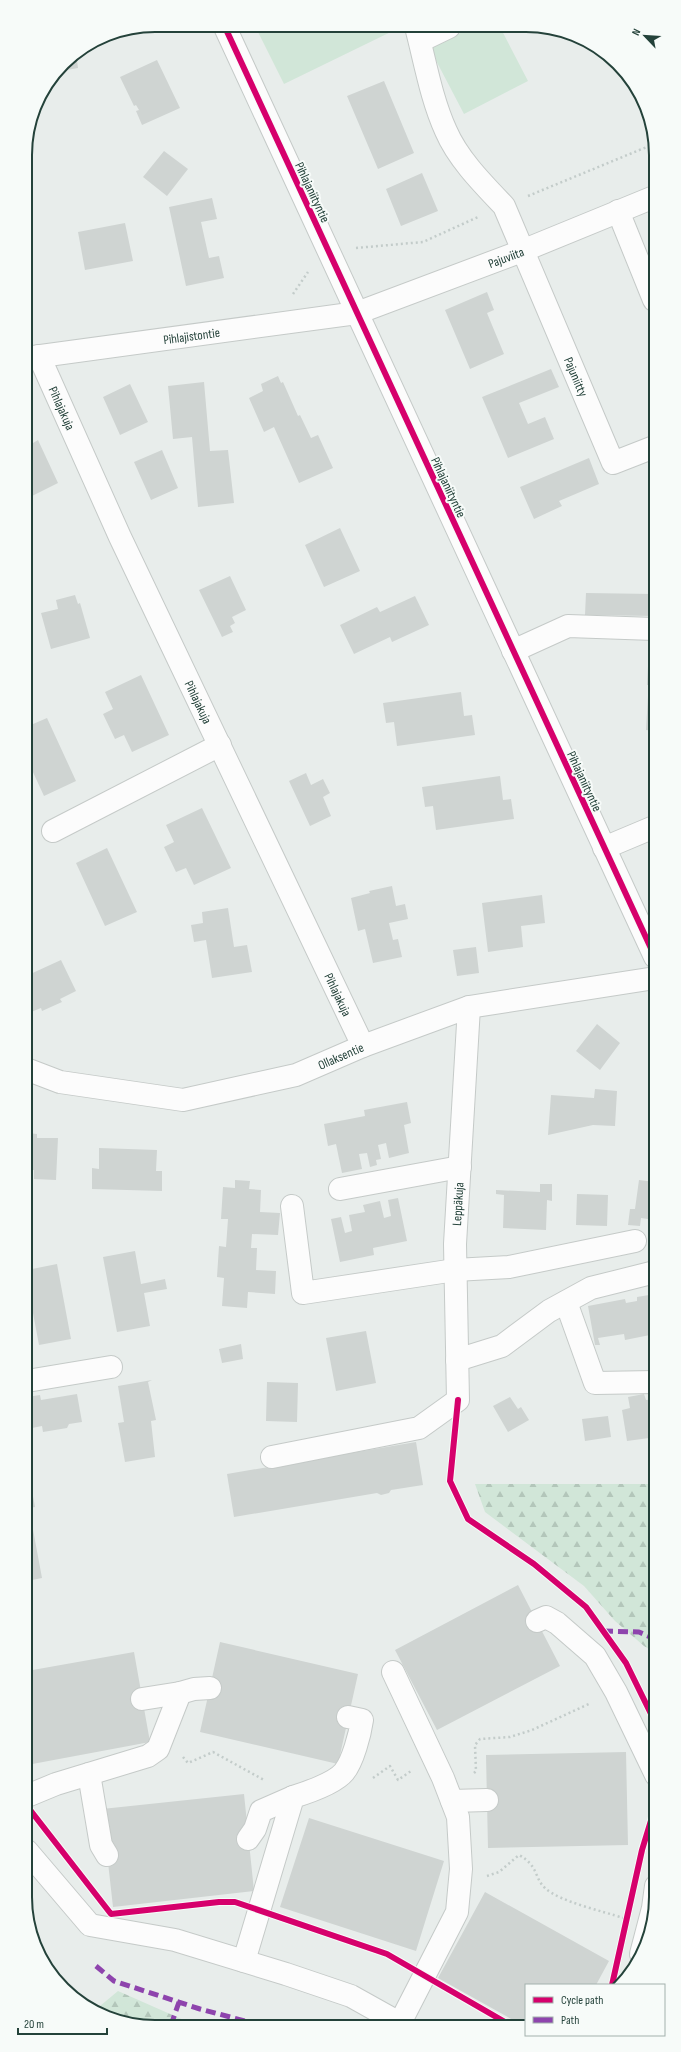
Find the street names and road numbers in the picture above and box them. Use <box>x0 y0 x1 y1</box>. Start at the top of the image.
street label: Pihlajaniityntie <box>291 160 333 225</box>
street label: Pajuviita <box>486 244 526 272</box>
street label: Pihlajistontie <box>162 325 221 348</box>
street label: Pajuniitty <box>560 355 591 399</box>
street label: Pihlajakuja <box>45 384 78 433</box>
street label: Pihlajaniityntie <box>427 455 469 520</box>
street label: Pihlajakuja <box>181 678 215 727</box>
street label: Pihlajaniityntie <box>563 749 605 814</box>
street label: Pihlajakuja <box>320 970 355 1019</box>
street label: Ollaksentie <box>316 1040 366 1074</box>
street label: Leppäkuja <box>449 1182 468 1226</box>

